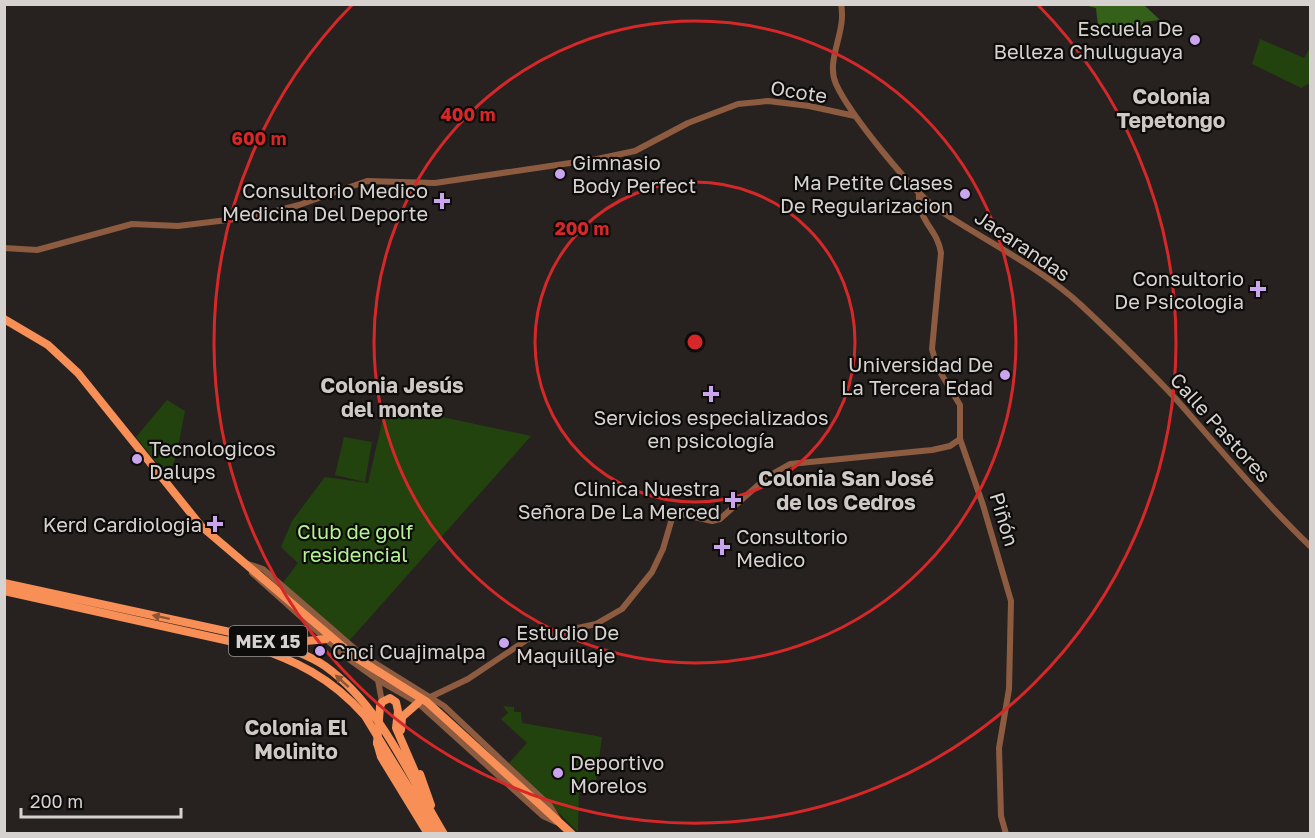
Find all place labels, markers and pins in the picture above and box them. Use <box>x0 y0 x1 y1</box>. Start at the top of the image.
place label: Escuela De Belleza Chuluguaya <box>994 16 1183 63</box>
marker: Escuela De Belleza Chuluguaya <box>1188 33 1202 47</box>
place label: Gimnasio Body Perfect <box>572 150 696 197</box>
marker: Gimnasio Body Perfect <box>553 167 567 181</box>
place label: Ma Petite Clases De Regularizacion <box>780 170 953 217</box>
place label: Consultorio Medico Medicina Del Deporte <box>222 178 428 225</box>
marker: Ma Petite Clases De Regularizacion <box>958 187 972 201</box>
marker: Consultorio Medico Medicina Del Deporte <box>433 192 451 210</box>
place label: Consultorio De Psicologia <box>1114 266 1244 313</box>
marker: Consultorio De Psicologia <box>1249 280 1267 298</box>
centre of rings <box>685 332 705 352</box>
place label: Universidad De La Tercera Edad <box>841 352 993 399</box>
marker: Universidad De La Tercera Edad <box>998 368 1012 382</box>
marker: Servicios especializados en psicología <box>702 385 720 403</box>
place label: Servicios especializados en psicología <box>593 405 829 452</box>
place label: Tecnologicos Dalups <box>149 436 276 483</box>
marker: Tecnologicos Dalups <box>130 452 144 466</box>
place label: Clinica Nuestra Señora De La Merced <box>518 476 720 523</box>
marker: Clinica Nuestra Señora De La Merced <box>724 491 742 509</box>
place label: Kerd Cardiologia <box>43 512 202 536</box>
marker: Kerd Cardiologia <box>206 515 224 533</box>
place label: Consultorio Medico <box>736 524 848 571</box>
marker: Consultorio Medico <box>713 538 731 556</box>
place label: Estudio De Maquillaje <box>516 620 619 667</box>
marker: Estudio De Maquillaje <box>497 636 511 650</box>
place label: Cnci Cuajimalpa <box>332 639 486 663</box>
marker: Cnci Cuajimalpa <box>313 644 327 658</box>
place label: Deportivo Morelos <box>570 750 664 797</box>
marker: Deportivo Morelos <box>551 766 565 780</box>

